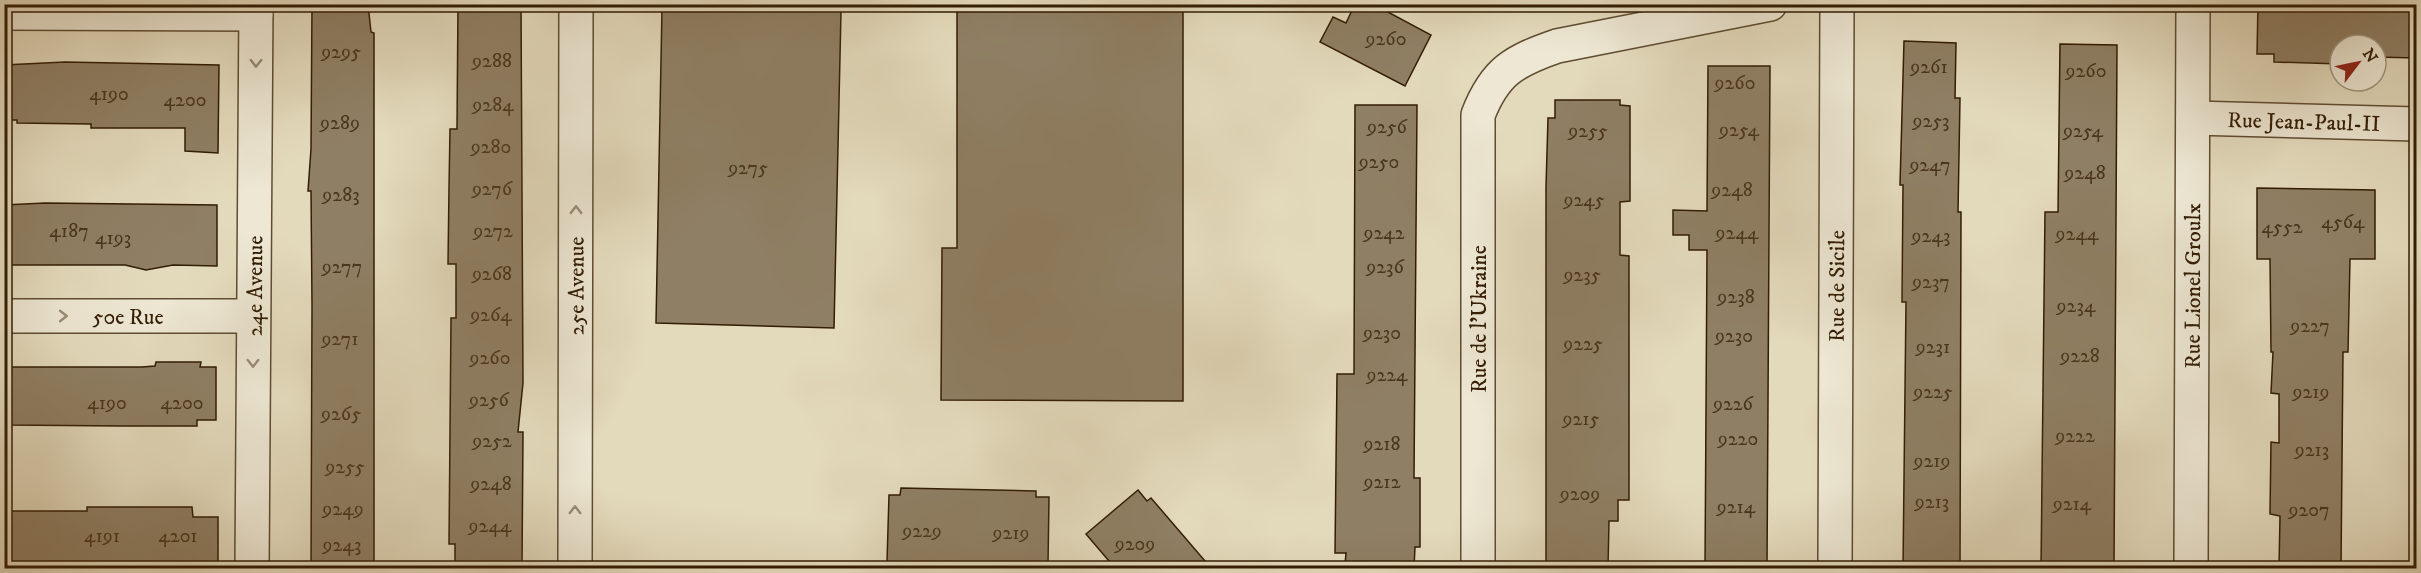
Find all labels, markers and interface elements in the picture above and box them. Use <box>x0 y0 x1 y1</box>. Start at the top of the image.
house number: 9260 <box>1365 27 1406 52</box>
north arrow <box>2328 33 2388 93</box>
house number: 9295 <box>320 40 361 65</box>
text: N <box>2358 45 2382 66</box>
house number: 9288 <box>471 49 512 74</box>
house number: 9261 <box>1909 55 1948 80</box>
one-way arrow <box>249 58 262 67</box>
house number: 9260 <box>2065 59 2106 84</box>
house number: 9260 <box>1714 71 1755 96</box>
house number: 4190 <box>89 82 129 107</box>
house number: 4200 <box>164 88 206 113</box>
house number: 9284 <box>471 93 514 118</box>
street label: Rue Jean-Paul-II <box>2227 107 2381 138</box>
house number: 9253 <box>1911 109 1950 134</box>
house number: 9289 <box>319 111 360 136</box>
house number: 9256 <box>1366 115 1408 140</box>
house number: 9254 <box>1718 118 1760 143</box>
house number: 9255 <box>1567 119 1608 144</box>
house number: 9254 <box>2062 119 2104 144</box>
house number: 9280 <box>470 135 511 160</box>
house number: 9250 <box>1358 150 1399 175</box>
house number: 9247 <box>1908 153 1951 178</box>
house number: 9275 <box>727 156 768 181</box>
house number: 9248 <box>2063 161 2106 186</box>
house number: 9276 <box>471 177 513 202</box>
house number: 9248 <box>1710 178 1753 203</box>
house number: 9283 <box>321 183 360 208</box>
house number: 9245 <box>1562 188 1605 213</box>
street label: Rue Lionel Groulx <box>2180 203 2207 369</box>
one-way arrow <box>570 206 582 215</box>
house number: 4564 <box>2321 210 2365 235</box>
house number: 4552 <box>2261 215 2303 240</box>
house number: 4187 <box>49 219 89 244</box>
house number: 9272 <box>472 219 513 244</box>
house number: 9242 <box>1362 221 1405 246</box>
house number: 9244 <box>1715 221 1759 246</box>
house number: 9244 <box>2055 222 2099 247</box>
house number: 9243 <box>1911 224 1950 249</box>
house number: 4193 <box>95 226 131 251</box>
street label: Rue de Sicile <box>1824 230 1851 342</box>
street label: 24e Avenue <box>242 236 269 337</box>
street label: 25e Avenue <box>563 237 591 335</box>
street label: Rue de l'Ukraine <box>1466 245 1493 393</box>
house number: 9277 <box>321 255 362 280</box>
house number: 9236 <box>1365 255 1404 280</box>
house number: 9268 <box>471 262 512 287</box>
house number: 9235 <box>1562 263 1601 288</box>
house number: 9237 <box>1911 270 1950 295</box>
house number: 9238 <box>1716 285 1755 310</box>
house number: 9234 <box>2056 294 2096 319</box>
house number: 9264 <box>469 303 512 328</box>
street label: 50e Rue <box>93 304 163 331</box>
one-way arrow <box>58 310 67 322</box>
house number: 9227 <box>2289 314 2330 339</box>
house number: 9230 <box>1362 321 1401 346</box>
house number: 9230 <box>1714 324 1753 349</box>
house number: 9271 <box>320 327 359 352</box>
house number: 9225 <box>1562 332 1603 357</box>
house number: 9231 <box>1915 335 1950 360</box>
house number: 9228 <box>2059 344 2100 369</box>
house number: 9260 <box>469 346 510 371</box>
one-way arrow <box>247 358 259 367</box>
house number: 9224 <box>1365 363 1408 388</box>
house number: 9225 <box>1912 380 1953 405</box>
house number: 9219 <box>2291 380 2330 405</box>
house number: 9256 <box>468 388 510 413</box>
house number: 4190 <box>87 391 127 416</box>
house number: 4200 <box>161 391 203 416</box>
house number: 9226 <box>1712 392 1754 417</box>
house number: 9265 <box>320 402 361 427</box>
house number: 9215 <box>1562 407 1600 432</box>
house number: 9222 <box>2054 424 2095 449</box>
house number: 9220 <box>1717 427 1758 452</box>
house number: 9252 <box>471 429 512 454</box>
house number: 9218 <box>1362 432 1401 457</box>
house number: 9213 <box>2294 438 2329 463</box>
house number: 9219 <box>1912 449 1951 474</box>
house number: 9255 <box>324 455 365 480</box>
house number: 9212 <box>1363 470 1401 495</box>
house number: 9248 <box>469 472 512 497</box>
house number: 9209 <box>1559 482 1600 507</box>
house number: 9213 <box>1914 490 1949 515</box>
house number: 9214 <box>2052 492 2092 517</box>
house number: 9214 <box>1716 495 1756 520</box>
house number: 9249 <box>321 497 364 522</box>
house number: 9207 <box>2287 498 2330 523</box>
one-way arrow <box>569 506 581 515</box>
house number: 9244 <box>468 514 512 539</box>
house number: 9229 <box>901 519 942 544</box>
house number: 9219 <box>991 521 1030 546</box>
house number: 4191 <box>84 524 120 549</box>
house number: 4201 <box>158 524 198 549</box>
house number: 9209 <box>1114 532 1155 557</box>
house number: 9243 <box>322 533 361 558</box>

